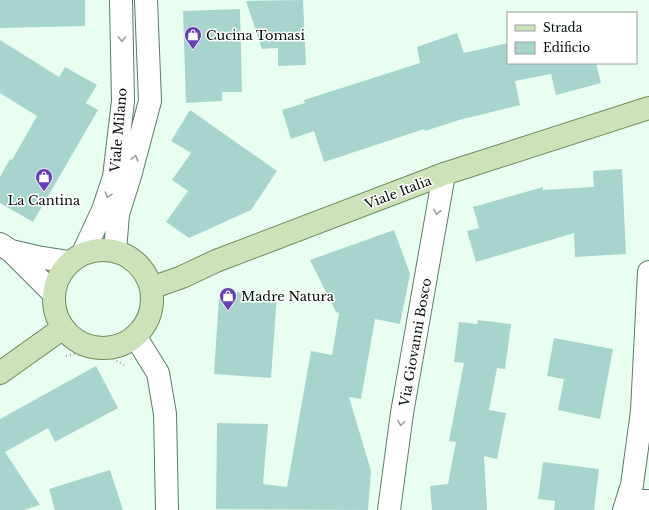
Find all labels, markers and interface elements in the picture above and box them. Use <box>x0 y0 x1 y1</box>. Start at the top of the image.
legend <box>507 12 637 64</box>
text: Strada <box>543 20 583 35</box>
shop icon: Cucina Tomasi <box>183 25 203 50</box>
place label: Cucina Tomasi <box>206 27 305 44</box>
one-way arrow <box>117 36 126 42</box>
text: Edificio <box>543 40 590 55</box>
street label: Viale Milano <box>106 87 131 174</box>
one-way arrow <box>130 155 139 162</box>
shop icon: La Cantina <box>34 167 54 192</box>
street label: Viale Italia <box>361 172 435 213</box>
place label: La Cantina <box>8 192 81 209</box>
one-way arrow <box>104 192 113 199</box>
one-way arrow <box>434 209 442 215</box>
street label: Via Giovanni Bosco <box>396 276 435 409</box>
shop icon: Madre Natura <box>218 286 238 311</box>
place label: Madre Natura <box>241 288 335 305</box>
one-way arrow <box>397 420 406 426</box>

